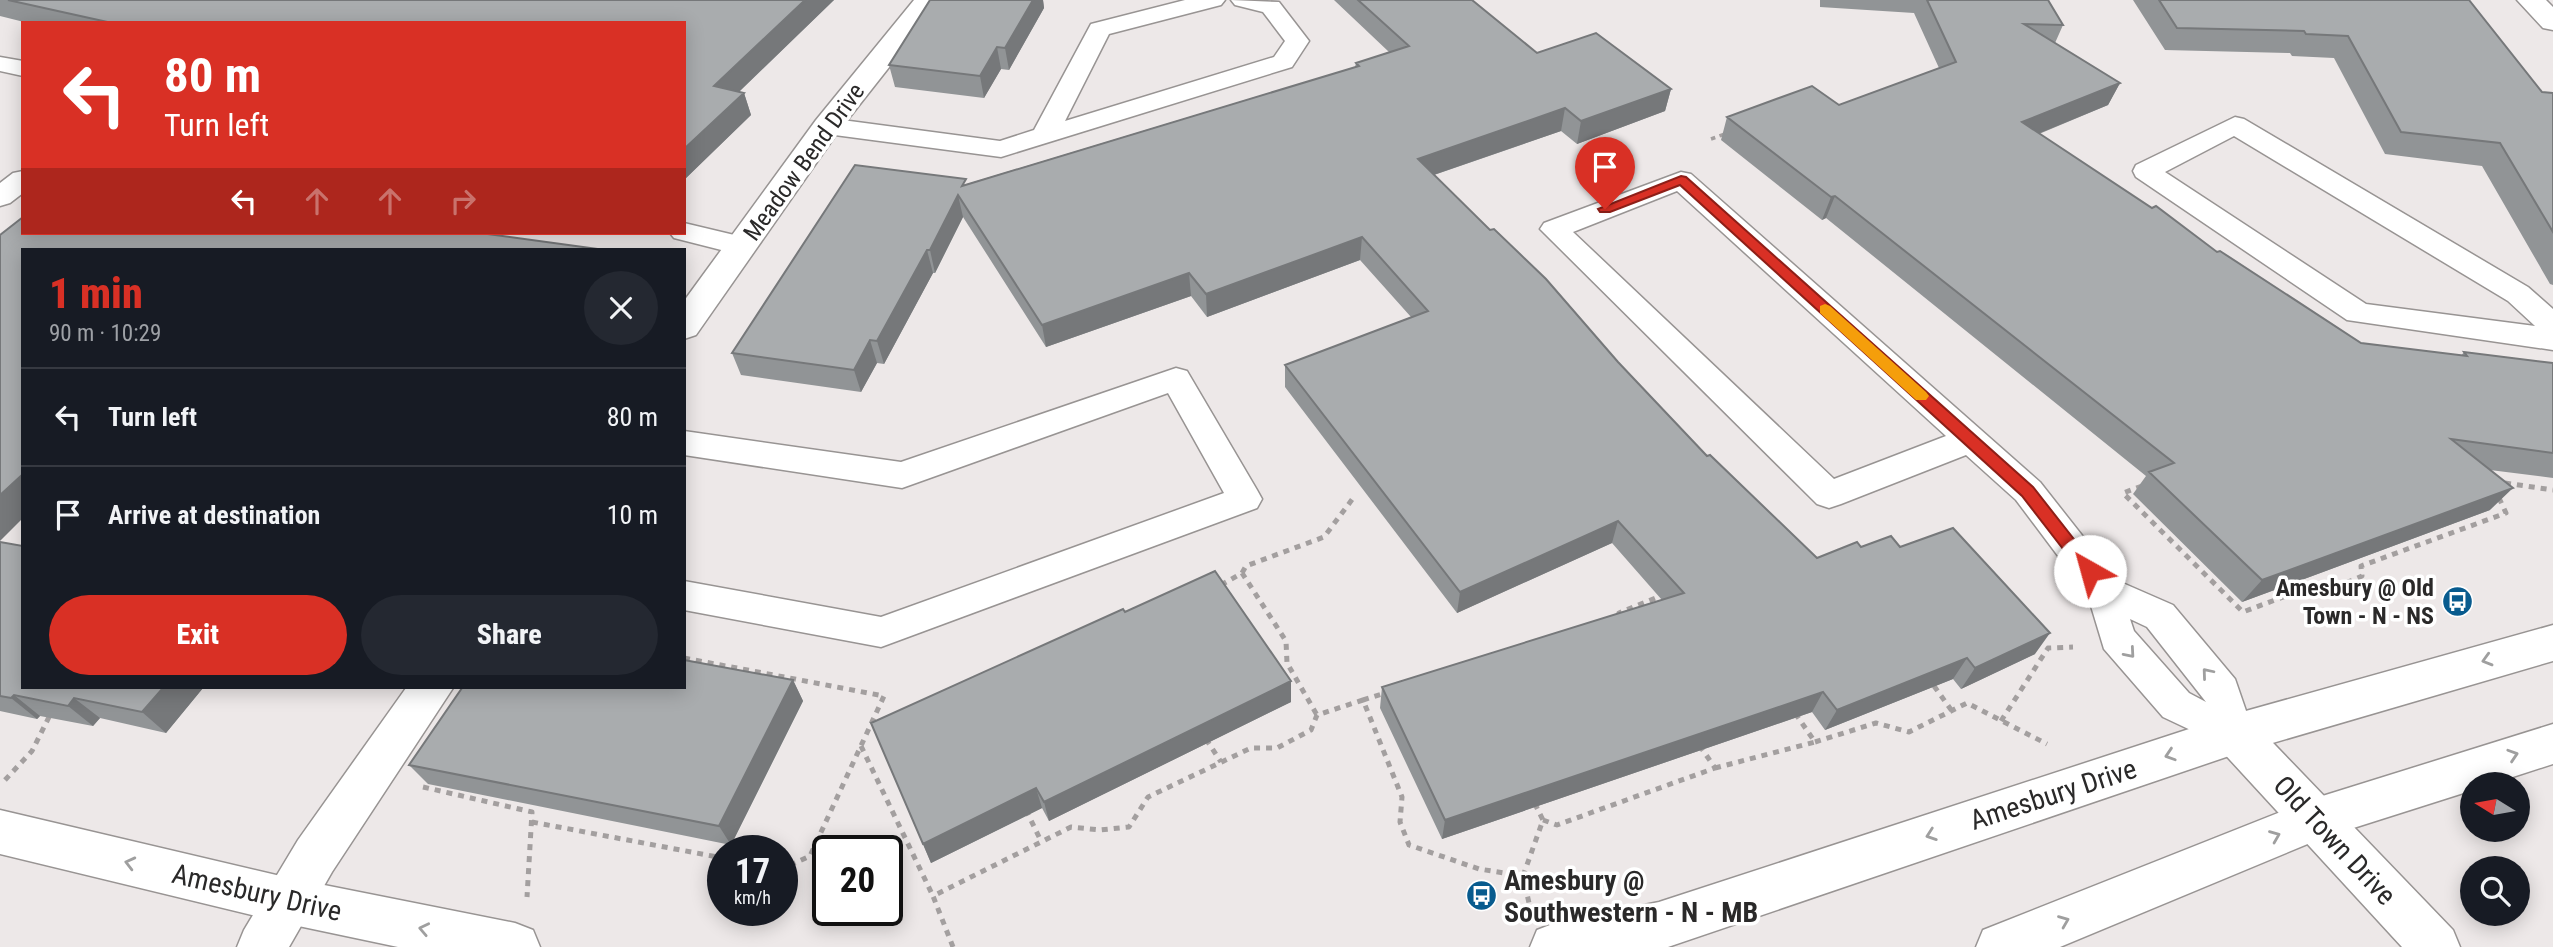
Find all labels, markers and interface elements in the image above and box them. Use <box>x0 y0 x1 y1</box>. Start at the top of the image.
text: 80 m <box>164 47 261 104</box>
icon: left <box>49 49 140 140</box>
street label: Meadow Bend Drive <box>738 78 870 246</box>
text: Turn left <box>164 106 269 144</box>
pin <box>1575 137 1635 209</box>
icon: arrive <box>1586 148 1624 186</box>
icon: left <box>225 182 263 220</box>
icon: ahead <box>298 182 336 220</box>
icon: ahead <box>371 182 409 220</box>
icon: right <box>444 182 482 220</box>
text: 1 min <box>49 269 143 318</box>
button: close <box>584 271 658 345</box>
text: 90 m · 10:29 <box>49 320 161 347</box>
icon: left <box>49 398 87 436</box>
text: Turn left <box>108 402 197 432</box>
text: 80 m <box>607 402 658 432</box>
icon: arrive <box>49 496 87 534</box>
text: Arrive at destination <box>108 500 320 530</box>
text: 10 m <box>607 500 658 530</box>
position arrow <box>2053 534 2127 608</box>
place label: Amesbury @ Old Town - N - NS <box>2276 574 2434 630</box>
bus stop icon: Amesbury @ Old Town - N - NS <box>2440 585 2474 619</box>
button: Exit <box>49 595 347 675</box>
button: Share <box>361 595 658 675</box>
one-way arrow <box>2122 645 2134 658</box>
one-way arrow <box>2481 652 2493 667</box>
one-way arrow <box>2203 668 2215 681</box>
one-way arrow <box>2164 747 2176 761</box>
one-way arrow <box>2507 749 2519 763</box>
street label: Amesbury Drive <box>1966 752 2141 837</box>
street label: Old Town Drive <box>2267 769 2403 912</box>
north arrow <box>2460 772 2530 842</box>
map controls <box>2460 772 2530 926</box>
one-way arrow <box>1925 827 1937 841</box>
one-way arrow <box>2267 830 2280 844</box>
speed limit sign: 20 <box>812 835 903 926</box>
text: 17 <box>735 851 770 892</box>
button: search <box>2460 856 2530 926</box>
one-way arrow <box>124 857 136 871</box>
street label: Amesbury Drive <box>169 857 345 928</box>
place label: Amesbury @ Southwestern - N - MB <box>1504 864 1758 929</box>
bus stop icon: Amesbury @ Southwestern - N - MB <box>1464 879 1498 913</box>
text: km/h <box>734 887 771 908</box>
one-way arrow <box>2057 916 2069 930</box>
one-way arrow <box>418 922 430 937</box>

